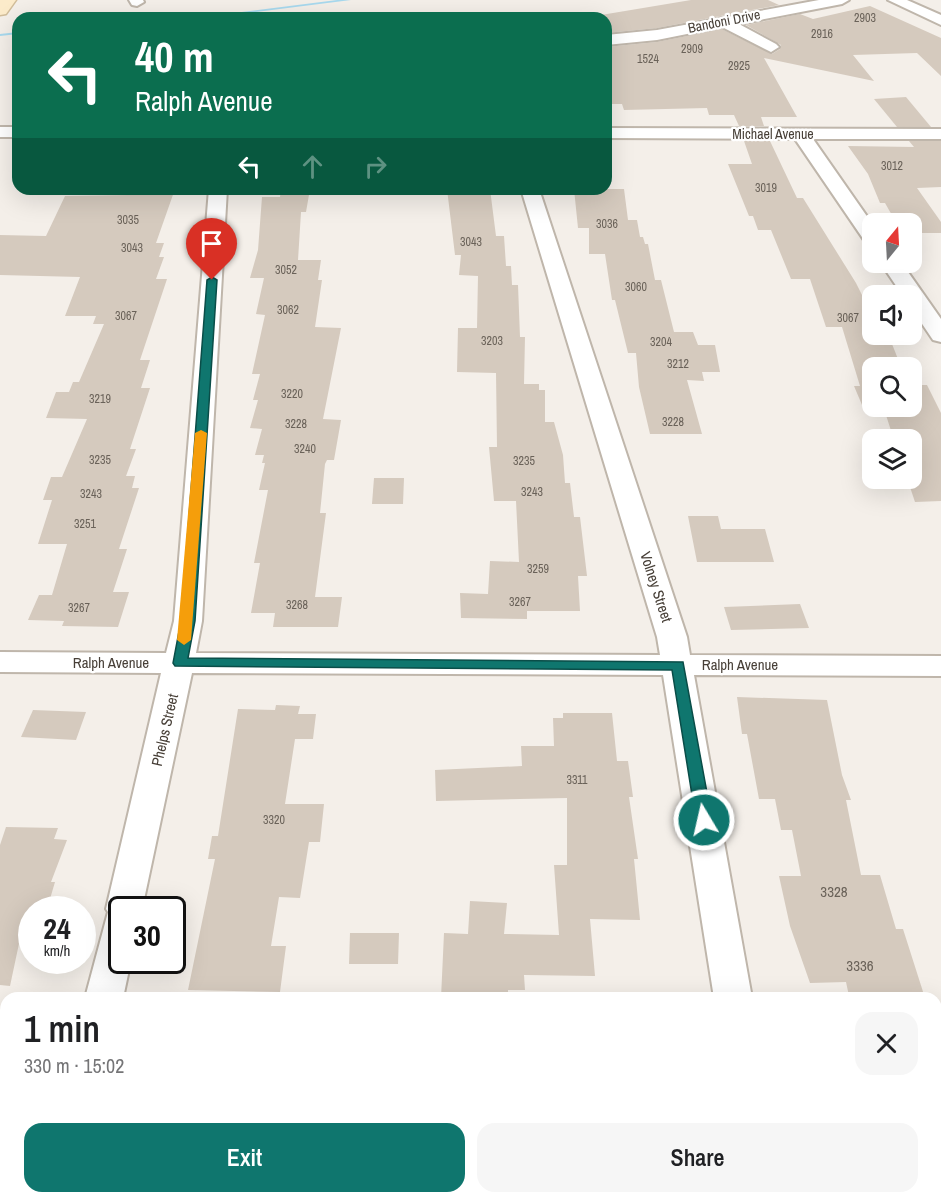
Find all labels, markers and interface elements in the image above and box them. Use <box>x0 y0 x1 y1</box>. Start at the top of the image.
street label: Bandoni Drive <box>686 5 762 37</box>
house number: 2903 <box>854 10 876 26</box>
house number: 2916 <box>811 26 833 42</box>
text: 40 m <box>135 29 214 85</box>
icon: left <box>36 36 114 114</box>
house number: 2909 <box>681 41 703 57</box>
house number: 1524 <box>637 51 659 67</box>
house number: 2925 <box>728 58 750 74</box>
text: Ralph Avenue <box>135 83 272 119</box>
street label: Michael Avenue <box>732 125 814 143</box>
icon: left <box>233 150 266 183</box>
icon: ahead <box>296 150 329 183</box>
icon: right <box>359 150 392 183</box>
house number: 3012 <box>881 158 903 174</box>
house number: 3019 <box>755 180 777 196</box>
house number: 3035 <box>117 212 139 228</box>
north arrow <box>862 213 922 273</box>
map controls <box>862 213 922 489</box>
house number: 3036 <box>596 216 618 232</box>
pin <box>186 218 237 280</box>
icon: arrive <box>195 227 228 260</box>
house number: 3043 <box>460 234 482 250</box>
house number: 3043 <box>121 240 143 256</box>
house number: 3052 <box>275 262 297 278</box>
house number: 3060 <box>625 279 647 295</box>
button: sound <box>862 285 922 345</box>
house number: 3062 <box>277 302 299 318</box>
house number: 3067 <box>115 308 137 324</box>
house number: 3067 <box>837 310 859 326</box>
house number: 3203 <box>481 333 503 349</box>
house number: 3204 <box>650 334 672 350</box>
house number: 3212 <box>667 356 689 372</box>
button: search <box>862 357 922 417</box>
house number: 3220 <box>281 386 303 402</box>
house number: 3219 <box>89 391 111 407</box>
house number: 3228 <box>662 414 684 430</box>
house number: 3228 <box>285 416 307 432</box>
button: layers <box>862 429 922 489</box>
house number: 3240 <box>294 441 316 457</box>
house number: 3235 <box>89 452 111 468</box>
house number: 3235 <box>513 453 535 469</box>
house number: 3243 <box>521 484 543 500</box>
house number: 3243 <box>80 486 102 502</box>
house number: 3251 <box>74 516 96 532</box>
street label: Volney Street <box>635 549 678 625</box>
house number: 3259 <box>527 561 549 577</box>
house number: 3267 <box>509 594 531 610</box>
house number: 3268 <box>286 597 308 613</box>
house number: 3267 <box>68 600 90 616</box>
street label: Ralph Avenue <box>73 652 149 673</box>
street label: Ralph Avenue <box>702 654 778 675</box>
street label: Phelps Street <box>146 691 183 768</box>
house number: 3311 <box>566 772 588 788</box>
position arrow <box>672 788 736 852</box>
house number: 3320 <box>263 812 285 828</box>
house number: 3328 <box>820 881 848 902</box>
speed limit sign: 30 <box>108 896 186 974</box>
text: 24 <box>43 908 71 948</box>
text: km/h <box>44 940 70 961</box>
house number: 3336 <box>846 955 874 976</box>
text: 1 min <box>24 1005 100 1053</box>
button: close <box>855 1012 918 1075</box>
text: 330 m · 15:02 <box>24 1052 124 1079</box>
button: Exit <box>24 1123 465 1192</box>
button: Share <box>477 1123 918 1192</box>

